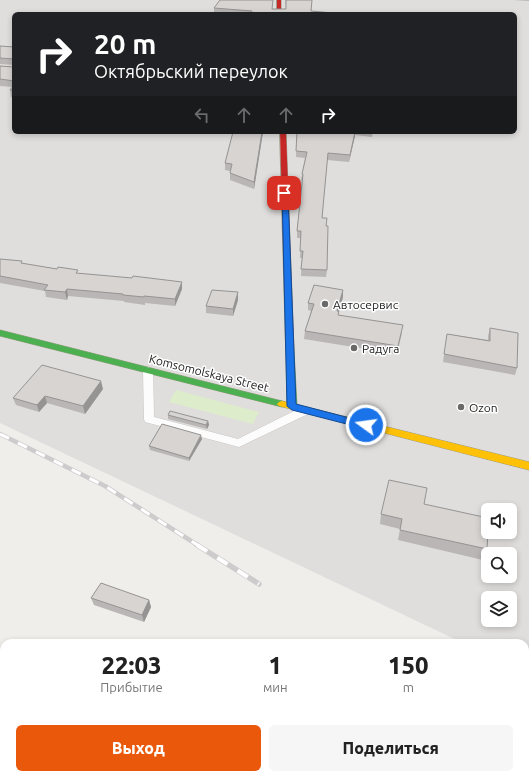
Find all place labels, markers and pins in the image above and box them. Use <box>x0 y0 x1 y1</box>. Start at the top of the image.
pin <box>267 176 301 210</box>
place label: Автосервис <box>333 298 399 311</box>
marker: Автосервис <box>320 299 330 309</box>
place label: Радуга <box>362 342 399 355</box>
marker: Радуга <box>349 343 359 353</box>
place label: Ozon <box>469 401 498 414</box>
marker: Ozon <box>456 402 466 412</box>

